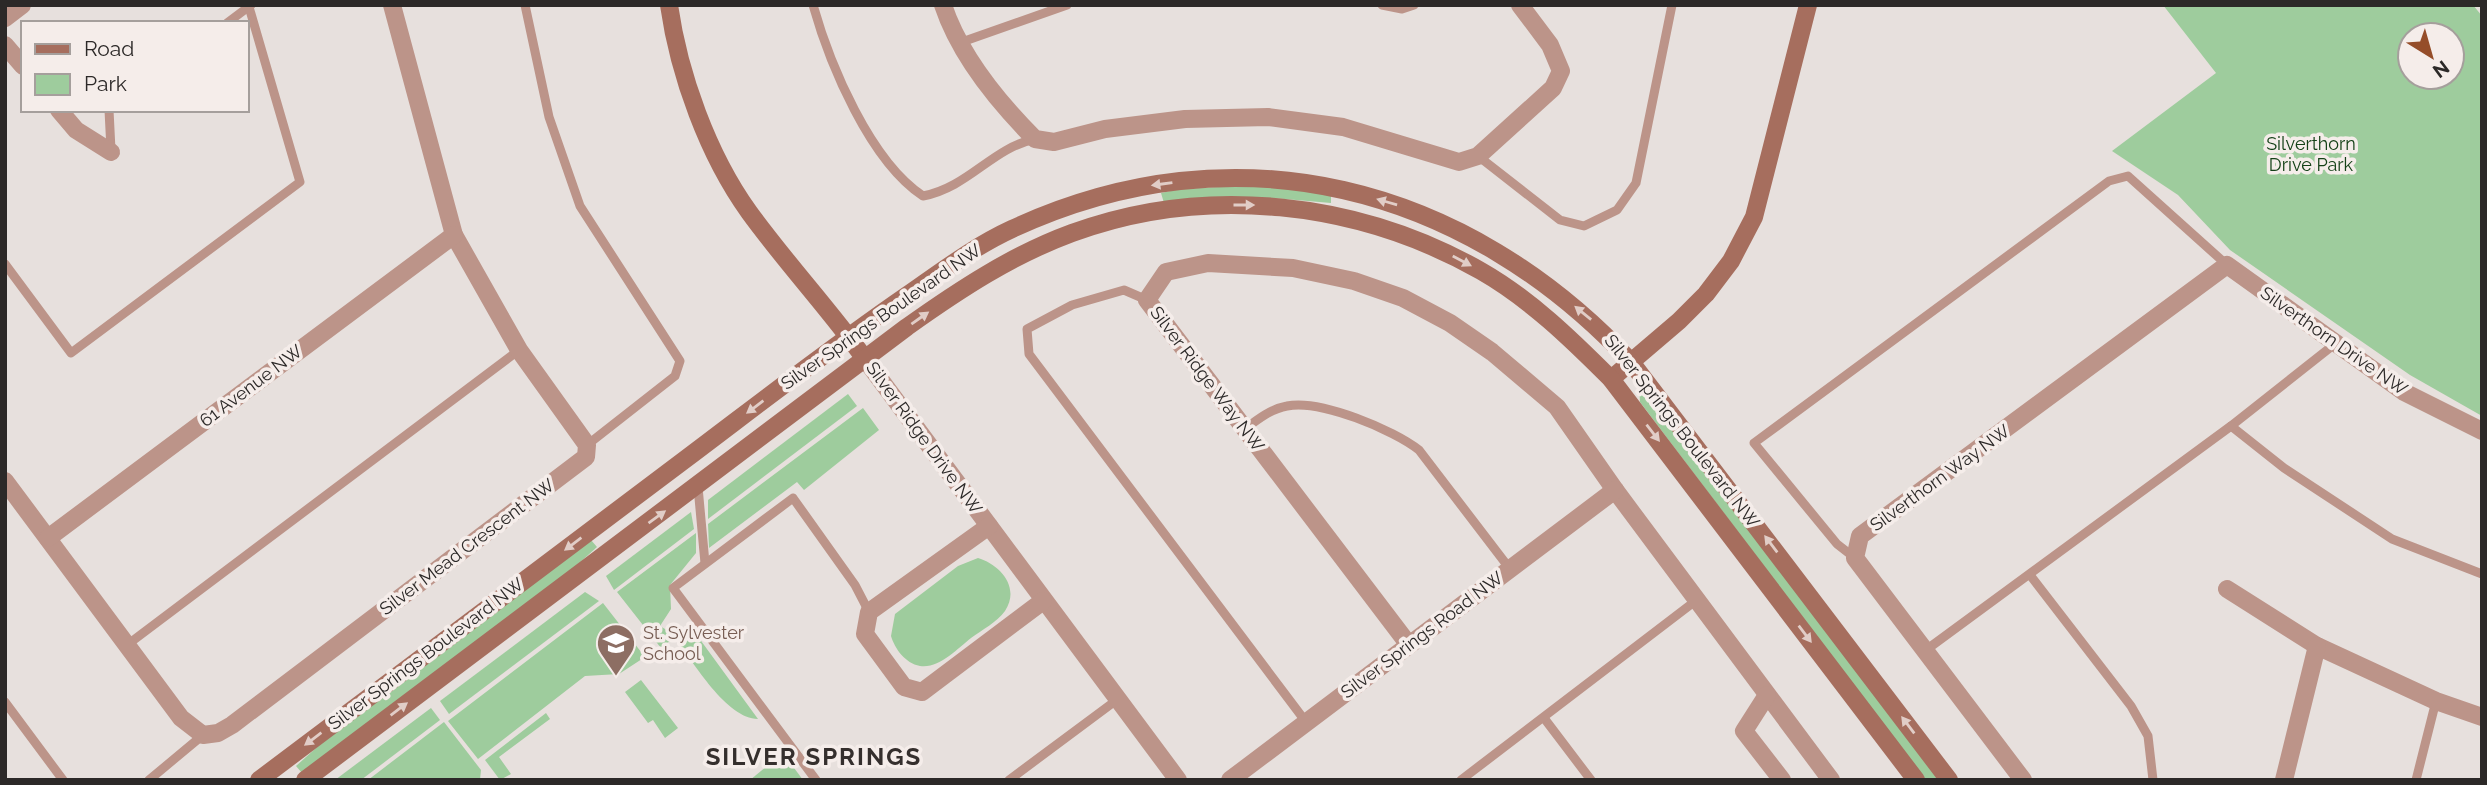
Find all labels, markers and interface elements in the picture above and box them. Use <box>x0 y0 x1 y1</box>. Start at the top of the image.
legend <box>21 21 248 112</box>
north arrow <box>2396 21 2466 91</box>
text: Road <box>84 36 134 61</box>
text: N <box>2429 56 2454 83</box>
text: Park <box>84 71 127 96</box>
park label: Silverthorn Drive Park <box>2266 133 2356 175</box>
one-way arrow <box>1151 179 1173 190</box>
one-way arrow <box>1376 197 1397 207</box>
one-way arrow <box>1233 199 1255 211</box>
street label: Silver Springs Boulevard NW <box>777 239 985 394</box>
one-way arrow <box>1452 255 1472 267</box>
street label: Silverthorn Drive NW <box>2257 282 2412 399</box>
street label: Silver Ridge Way NW <box>1146 302 1269 456</box>
one-way arrow <box>1575 306 1592 321</box>
one-way arrow <box>911 311 929 325</box>
street label: Silver Springs Boulevard NW <box>1600 330 1764 532</box>
street label: 61 Avenue NW <box>195 340 306 431</box>
street label: Silver Ridge Drive NW <box>862 357 987 518</box>
one-way arrow <box>746 399 764 413</box>
street label: Silverthorn Way NW <box>1866 420 2014 535</box>
one-way arrow <box>1645 424 1659 442</box>
street label: Silver Mead Crescent NW <box>375 474 558 619</box>
one-way arrow <box>648 510 666 524</box>
one-way arrow <box>1764 535 1778 553</box>
one-way arrow <box>565 536 583 551</box>
street label: Silver Springs Road NW <box>1337 567 1507 702</box>
street label: Silver Springs Boulevard NW <box>324 573 528 734</box>
school or university icon: St. Sylvester School <box>595 622 637 677</box>
place label: St. Sylvester School <box>643 622 745 664</box>
one-way arrow <box>1798 624 1813 642</box>
one-way arrow <box>389 702 407 717</box>
one-way arrow <box>1901 716 1915 735</box>
one-way arrow <box>304 732 322 746</box>
district label: SILVER SPRINGS <box>706 742 922 771</box>

